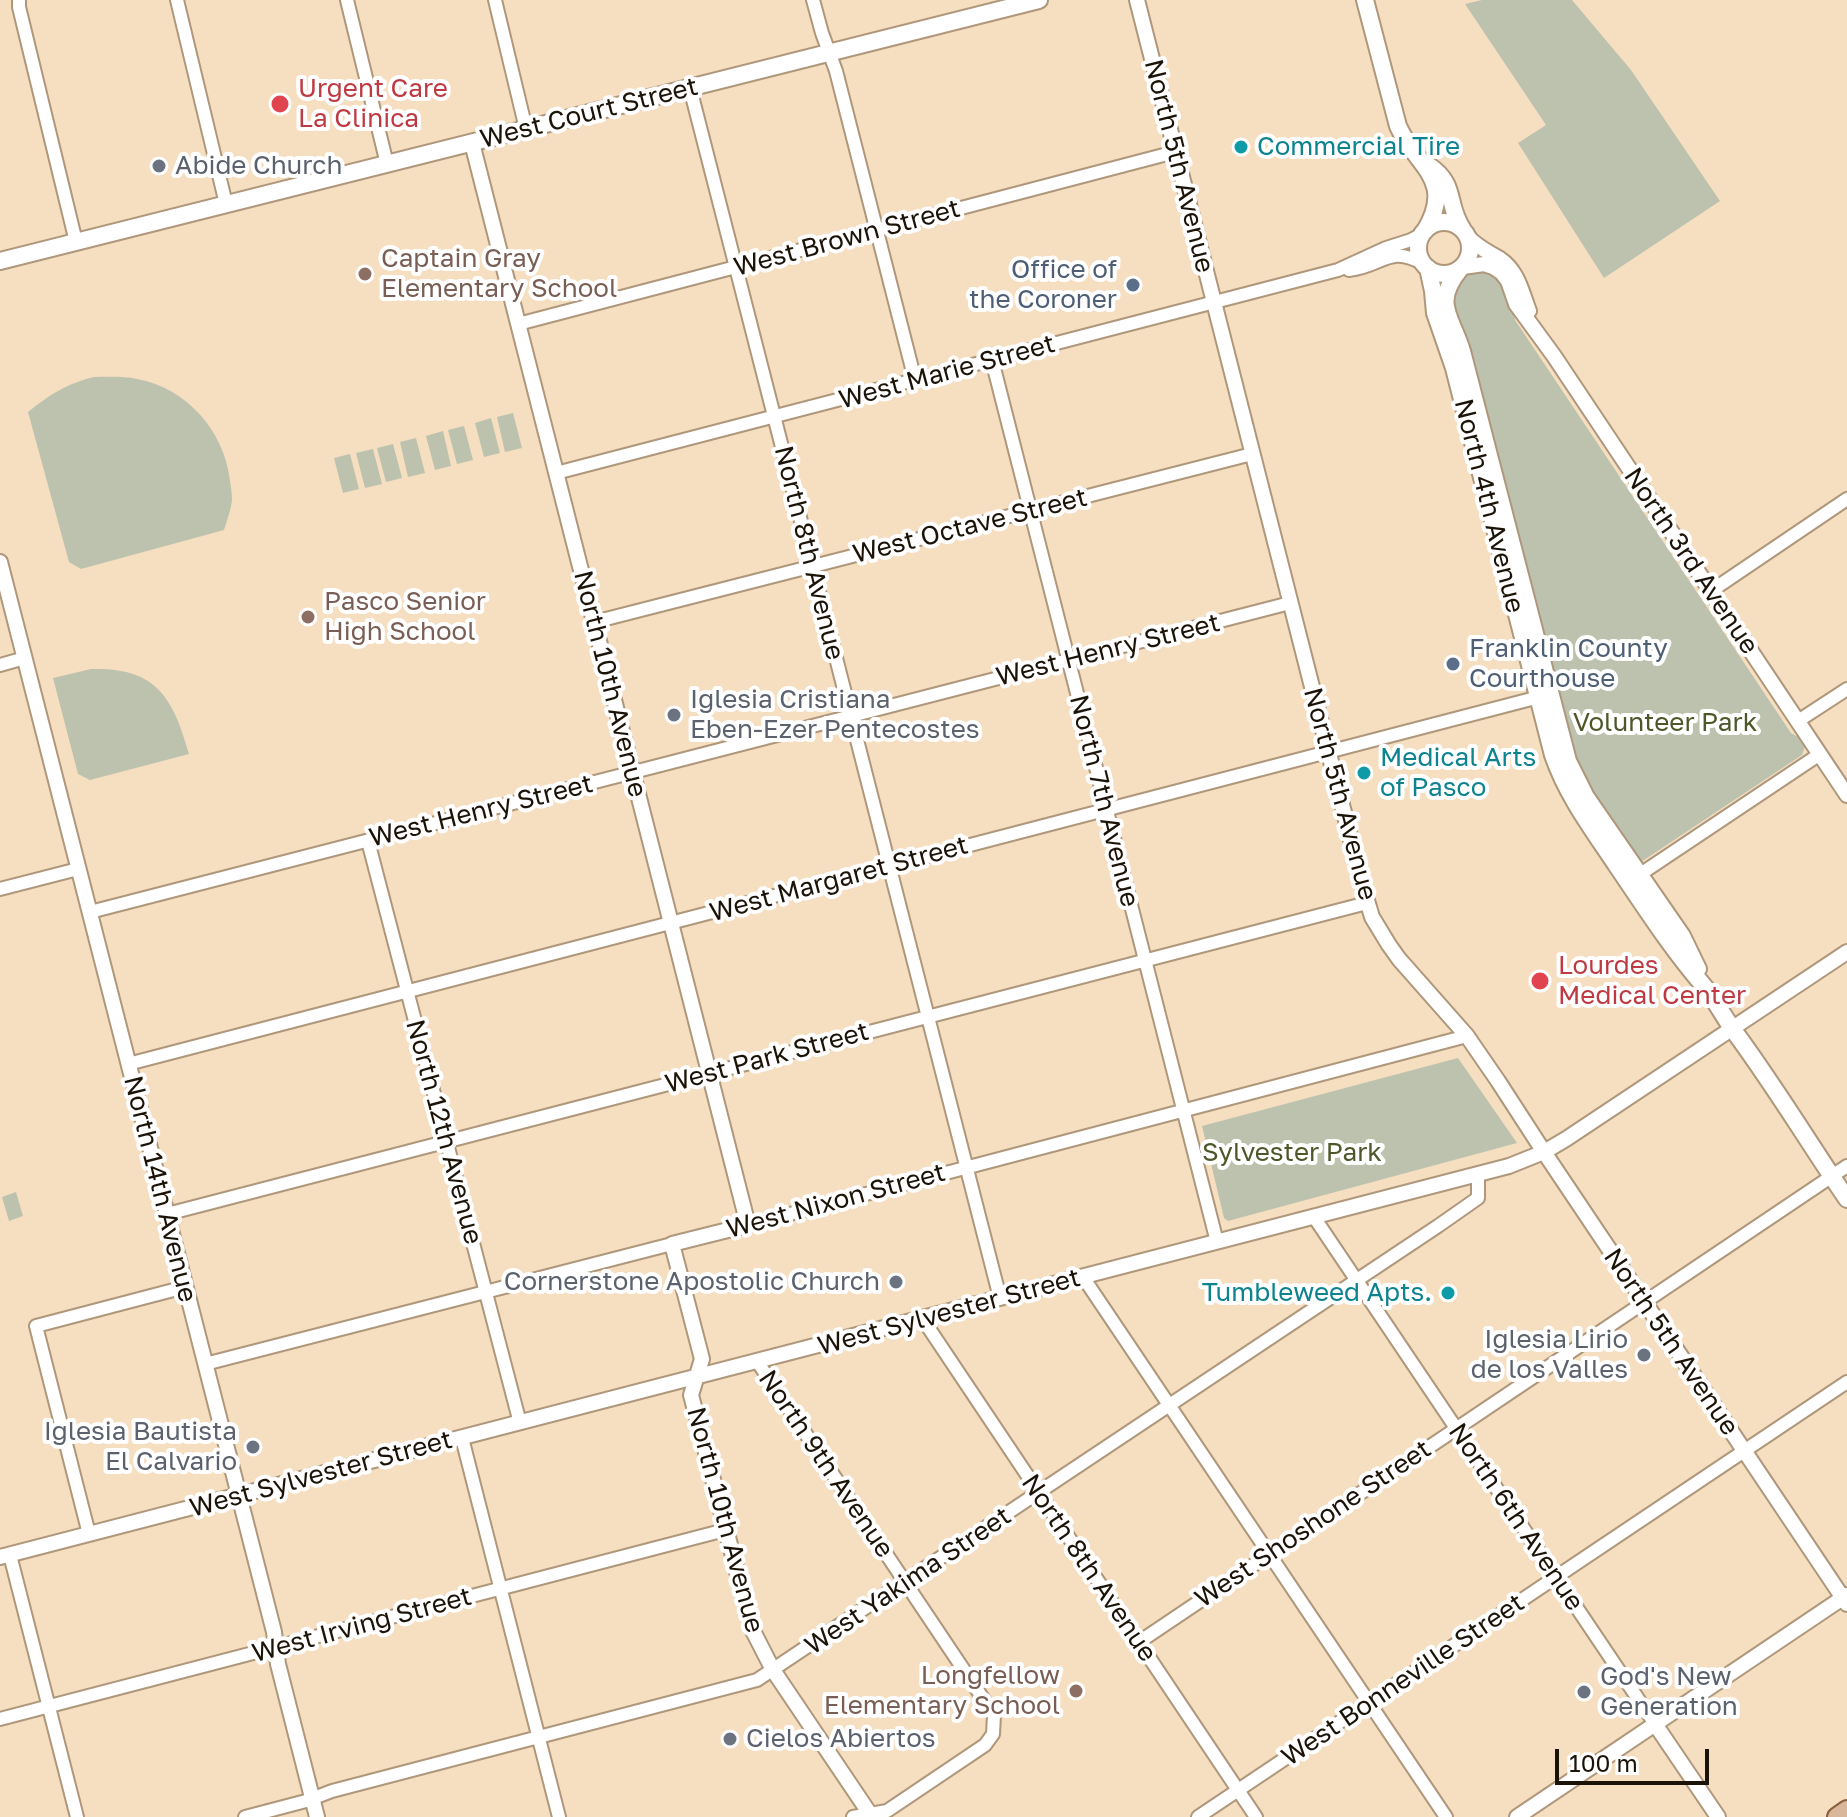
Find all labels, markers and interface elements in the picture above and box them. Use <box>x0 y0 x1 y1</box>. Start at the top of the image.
street label: North 5th Avenue <box>1137 56 1221 276</box>
street label: West Court Street <box>477 71 701 155</box>
place label: Urgent Care La Clinica <box>298 73 448 134</box>
marker: Urgent Care La Clinica <box>269 93 291 115</box>
place label: Commercial Tire <box>1257 131 1460 163</box>
marker: Commercial Tire <box>1232 138 1250 156</box>
place label: Abide Church <box>175 150 342 182</box>
marker: Abide Church <box>150 157 168 175</box>
street label: West Brown Street <box>731 193 963 283</box>
place label: Captain Gray Elementary School <box>381 243 617 304</box>
place label: Office of the Coroner <box>969 254 1117 316</box>
marker: Captain Gray Elementary School <box>356 265 374 283</box>
marker: Office of the Coroner <box>1124 276 1142 294</box>
street label: West Marie Street <box>836 328 1058 416</box>
street label: North 4th Avenue <box>1447 396 1531 616</box>
street label: North 8th Avenue <box>767 443 851 663</box>
street label: North 3rd Avenue <box>1617 462 1765 660</box>
street label: West Octave Street <box>850 482 1090 570</box>
street label: North 10th Avenue <box>567 568 653 800</box>
place label: Pasco Senior High School <box>324 586 486 648</box>
street label: West Henry Street <box>993 607 1223 693</box>
marker: Pasco Senior High School <box>299 608 317 626</box>
place label: Franklin County Courthouse <box>1469 633 1668 694</box>
marker: Franklin County Courthouse <box>1444 655 1462 673</box>
place label: Iglesia Cristiana Eben-Ezer Pentecostes <box>690 684 980 746</box>
street label: North 5th Avenue <box>1297 684 1383 904</box>
street label: North 7th Avenue <box>1063 692 1145 910</box>
marker: Iglesia Cristiana Eben-Ezer Pentecostes <box>665 706 683 724</box>
park label: Volunteer Park <box>1573 707 1757 739</box>
place label: Medical Arts of Pasco <box>1380 742 1536 804</box>
marker: Medical Arts of Pasco <box>1355 764 1373 782</box>
street label: West Henry Street <box>366 768 596 854</box>
street label: West Margaret Street <box>706 829 972 929</box>
place label: Lourdes Medical Center <box>1558 950 1746 1012</box>
marker: Lourdes Medical Center <box>1529 970 1551 992</box>
street label: North 12th Avenue <box>399 1016 489 1248</box>
street label: West Park Street <box>662 1016 872 1100</box>
street label: North 14th Avenue <box>117 1073 203 1305</box>
park label: Sylvester Park <box>1202 1137 1382 1169</box>
street label: West Nixon Street <box>723 1157 949 1245</box>
street label: North 5th Avenue <box>1597 1243 1745 1441</box>
street label: West Sylvester Street <box>814 1262 1084 1362</box>
place label: Cornerstone Apostolic Church <box>504 1266 880 1298</box>
marker: Cornerstone Apostolic Church <box>887 1273 905 1291</box>
place label: Tumbleweed Apts. <box>1202 1277 1432 1309</box>
marker: Tumbleweed Apts. <box>1439 1284 1457 1302</box>
place label: Iglesia Lirio de los Valles <box>1471 1324 1628 1386</box>
marker: Iglesia Lirio de los Valles <box>1635 1346 1653 1364</box>
street label: North 9th Avenue <box>752 1364 900 1564</box>
street label: North 10th Avenue <box>680 1404 770 1636</box>
place label: Iglesia Bautista El Calvario <box>44 1416 237 1478</box>
street label: North 6th Avenue <box>1442 1417 1590 1617</box>
street label: West Sylvester Street <box>186 1424 456 1524</box>
street label: West Shoshone Street <box>1189 1433 1437 1615</box>
marker: Iglesia Bautista El Calvario <box>244 1438 262 1456</box>
street label: North 8th Avenue <box>1015 1468 1163 1668</box>
street label: West Yakima Street <box>799 1500 1017 1662</box>
street label: West Irving Street <box>249 1581 475 1669</box>
street label: West Bonneville Street <box>1276 1587 1530 1773</box>
place label: Longfellow Elementary School <box>824 1660 1060 1722</box>
place label: God's New Generation <box>1600 1661 1738 1722</box>
marker: Longfellow Elementary School <box>1067 1682 1085 1700</box>
marker: God's New Generation <box>1575 1683 1593 1701</box>
place label: Cielos Abiertos <box>746 1723 936 1755</box>
marker: Cielos Abiertos <box>721 1730 739 1748</box>
scale bar <box>1559 1733 1713 1783</box>
text: 100 m <box>1569 1748 1638 1777</box>

